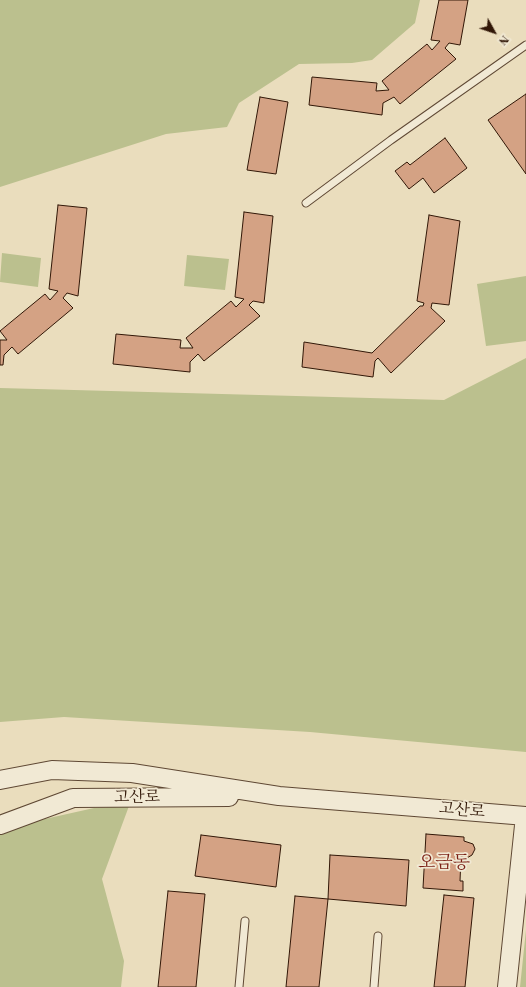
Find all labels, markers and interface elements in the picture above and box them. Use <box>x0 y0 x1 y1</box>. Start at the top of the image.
north arrow <box>474 12 514 52</box>
text: N <box>495 32 511 48</box>
street label: 고산로 <box>114 788 160 808</box>
street label: 고산로 <box>438 799 486 823</box>
district label: 오금동 <box>418 853 470 875</box>

